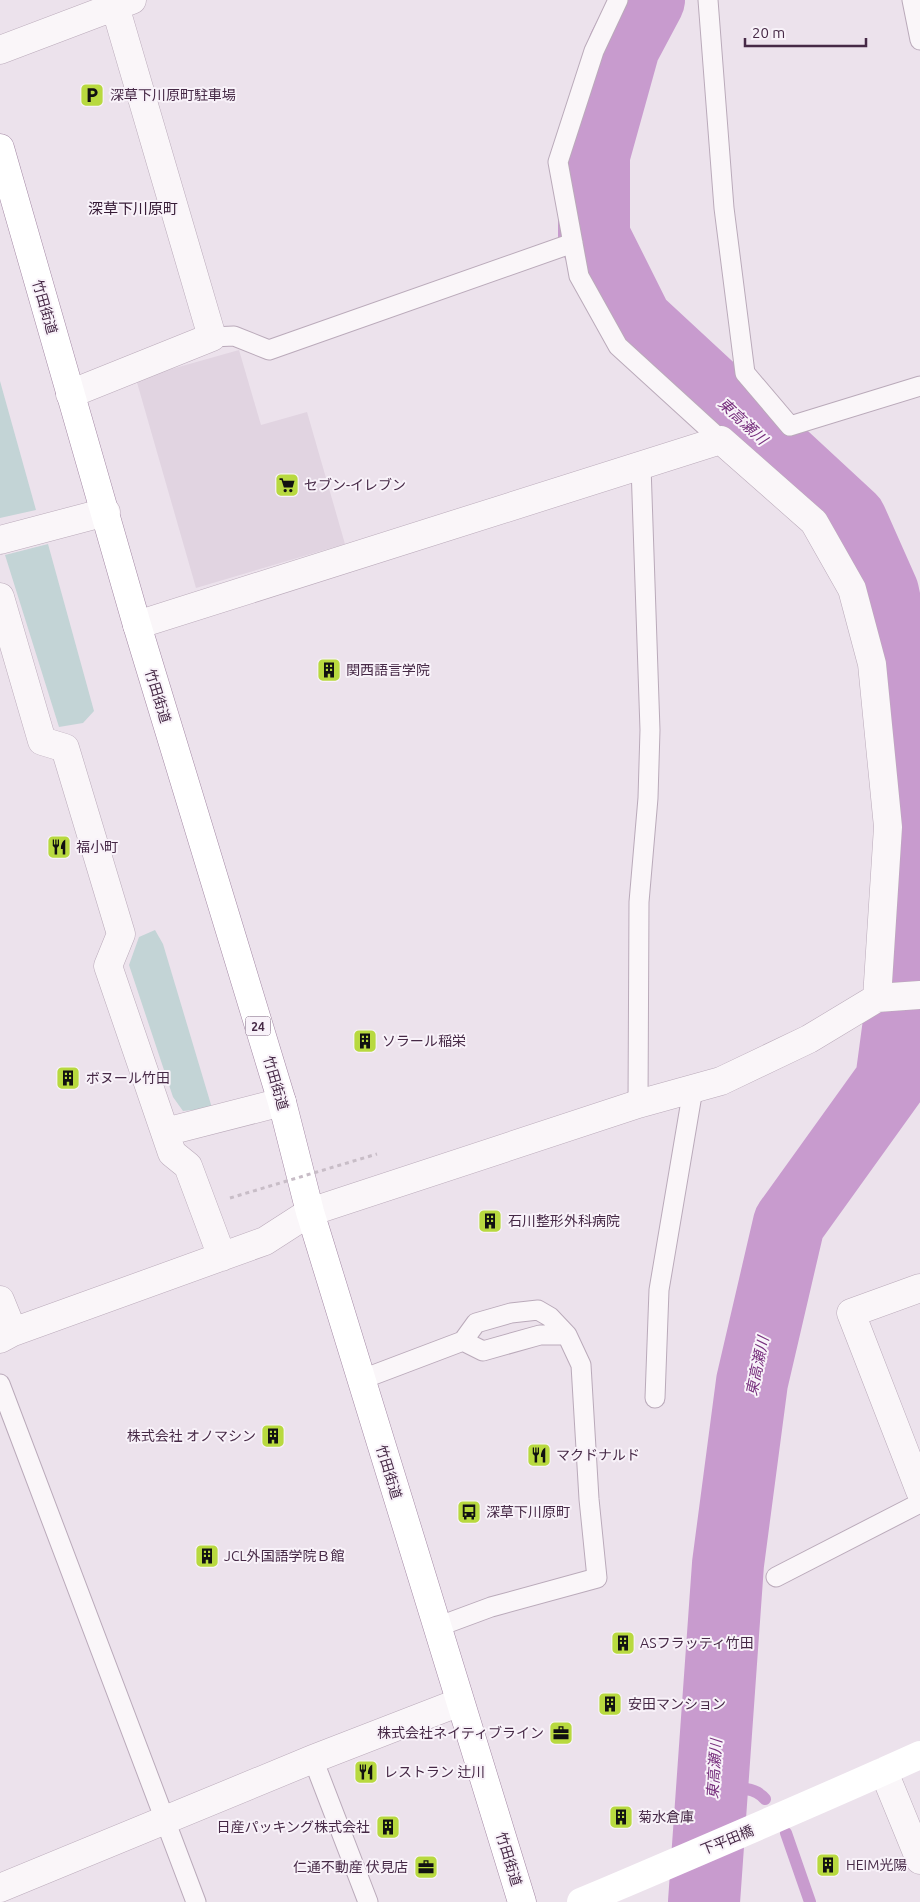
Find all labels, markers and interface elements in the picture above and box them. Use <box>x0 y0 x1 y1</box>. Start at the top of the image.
scale bar <box>745 15 866 47</box>
text: 20 m <box>752 24 785 41</box>
parking icon: 深草下川原町駐車場 <box>79 82 105 108</box>
place label: 深草下川原町駐車場 <box>110 87 236 103</box>
district label: 深草下川原町 <box>88 200 178 217</box>
street label: 竹田街道 <box>30 278 60 336</box>
water label: 東高瀬川 <box>715 394 772 449</box>
supermarket icon: セブン-イレブン <box>274 472 300 498</box>
place label: セブン-イレブン <box>304 477 406 493</box>
building icon: 関西語言学院 <box>316 657 342 683</box>
place label: 関西語言学院 <box>346 662 430 678</box>
street label: 竹田街道 <box>142 667 174 725</box>
restaurant icon: 福小町 <box>46 834 72 860</box>
place label: 福小町 <box>76 839 118 855</box>
road number: 24 <box>246 1016 270 1036</box>
building icon: ソラール稲栄 <box>352 1028 378 1054</box>
place label: ソラール稲栄 <box>382 1033 466 1049</box>
street label: 竹田街道 <box>261 1054 291 1112</box>
building icon: ボヌール竹田 <box>55 1065 81 1091</box>
place label: ボヌール竹田 <box>86 1070 170 1086</box>
building icon: 石川整形外科病院 <box>477 1208 503 1234</box>
place label: 石川整形外科病院 <box>508 1213 620 1229</box>
water label: 東高瀬川 <box>742 1333 772 1397</box>
building icon: 株式会社 オノマシン <box>260 1423 286 1449</box>
place label: 株式会社 オノマシン <box>127 1428 256 1444</box>
restaurant icon: マクドナルド <box>526 1442 552 1468</box>
street label: 竹田街道 <box>373 1443 405 1501</box>
place label: マクドナルド <box>556 1447 640 1463</box>
bus stop icon: 深草下川原町 <box>456 1499 482 1525</box>
place label: 深草下川原町 <box>486 1504 570 1520</box>
building icon: JCL外国語学院Ｂ館 <box>194 1543 220 1569</box>
place label: JCL外国語学院Ｂ館 <box>224 1548 345 1564</box>
building icon: ASフラッティ竹田 <box>610 1630 636 1656</box>
place label: ASフラッティ竹田 <box>640 1635 754 1651</box>
building icon: 安田マンション <box>597 1691 623 1717</box>
place label: 安田マンション <box>628 1696 726 1712</box>
office icon: 株式会社ネイティブライン <box>548 1720 574 1746</box>
place label: 株式会社ネイティブライン <box>377 1725 544 1741</box>
water label: 東高瀬川 <box>703 1736 725 1800</box>
restaurant icon: レストラン 辻川 <box>353 1759 379 1785</box>
place label: レストラン 辻川 <box>384 1764 485 1780</box>
building icon: 菊水倉庫 <box>608 1804 634 1830</box>
place label: 菊水倉庫 <box>638 1809 694 1825</box>
building icon: 日産パッキング株式会社 <box>375 1814 401 1840</box>
place label: 日産パッキング株式会社 <box>216 1819 370 1835</box>
street label: 下平田橋 <box>698 1822 756 1858</box>
street label: 竹田街道 <box>493 1830 525 1888</box>
building icon: HEIM光陽 <box>815 1852 841 1878</box>
office icon: 仁通不動産 伏見店 <box>413 1854 439 1880</box>
place label: HEIM光陽 <box>846 1857 907 1873</box>
place label: 仁通不動産 伏見店 <box>293 1859 408 1875</box>

